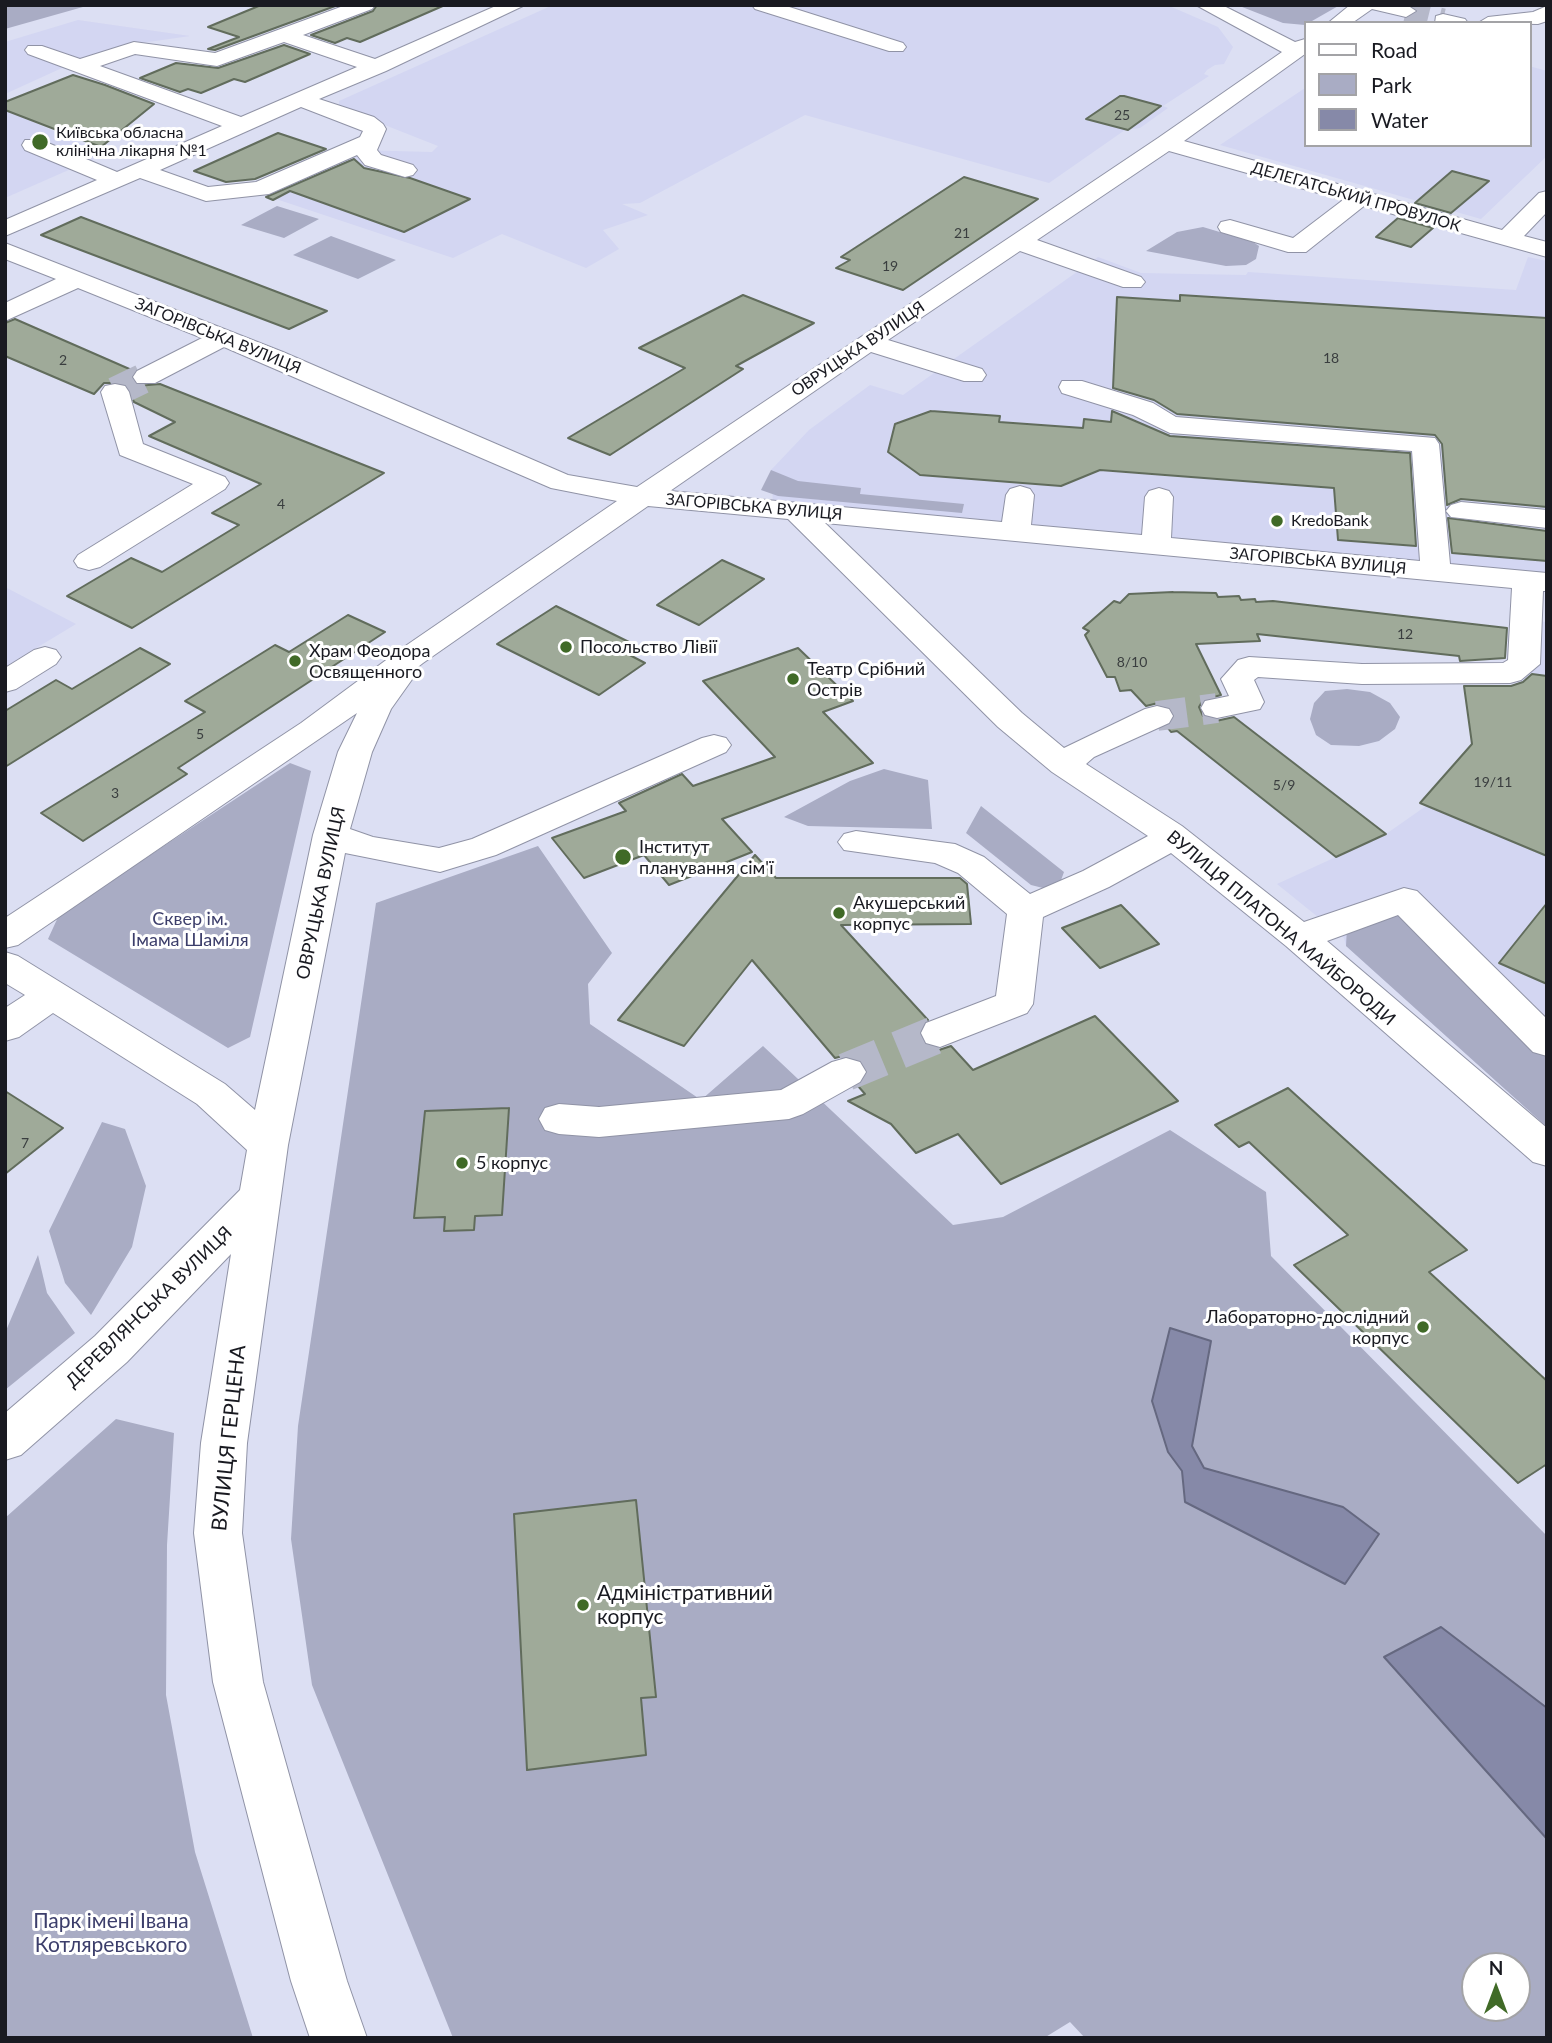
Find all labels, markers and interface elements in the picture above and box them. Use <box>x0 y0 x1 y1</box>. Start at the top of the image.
legend <box>1304 21 1531 147</box>
text: Road <box>1371 37 1418 62</box>
text: Park <box>1371 72 1412 97</box>
house number: 25 <box>1114 107 1130 123</box>
text: Water <box>1371 107 1428 132</box>
place label: Київська обласна клінічна лікарня №1 <box>56 123 207 161</box>
marker: Київська обласна клінічна лікарня №1 <box>30 132 50 152</box>
street label: ДЕЛЕГАТСЬКИЙ ПРОВУЛОК <box>1249 158 1463 236</box>
house number: 21 <box>954 225 970 241</box>
house number: 19 <box>882 258 898 274</box>
street label: ЗАГОРІВСЬКА ВУЛИЦЯ <box>132 294 304 378</box>
street label: ОВРУЦЬКА ВУЛИЦЯ <box>788 297 928 401</box>
house number: 18 <box>1323 350 1339 366</box>
house number: 2 <box>59 352 67 368</box>
street label: ЗАГОРІВСЬКА ВУЛИЦЯ <box>665 490 843 524</box>
house number: 4 <box>277 496 285 512</box>
place label: KredoBank <box>1291 511 1369 531</box>
marker: KredoBank <box>1269 513 1285 529</box>
street label: ЗАГОРІВСЬКА ВУЛИЦЯ <box>1229 544 1407 578</box>
house number: 12 <box>1397 626 1413 642</box>
place label: Посольство Лівії <box>580 636 717 658</box>
marker: Посольство Лівії <box>558 639 574 655</box>
place label: Храм Феодора Освященного <box>309 640 430 682</box>
marker: Храм Феодора Освященного <box>287 653 303 669</box>
house number: 8/10 <box>1117 654 1147 670</box>
place label: Театр Срібний Острів <box>807 658 925 700</box>
marker: Театр Срібний Острів <box>785 671 801 687</box>
house number: 5 <box>196 726 204 742</box>
house number: 19/11 <box>1474 774 1512 790</box>
house number: 5/9 <box>1273 777 1295 793</box>
house number: 3 <box>111 785 119 801</box>
street label: ОВРУЦЬКА ВУЛИЦЯ <box>292 805 350 981</box>
street label: ВУЛИЦЯ ПЛАТОНА МАЙБОРОДИ <box>1162 826 1400 1030</box>
place label: Інститут планування сім'ї <box>639 836 773 878</box>
marker: Інститут планування сім'ї <box>613 847 633 867</box>
place label: Акушерський корпус <box>853 892 965 934</box>
marker: Акушерський корпус <box>831 905 847 921</box>
park label: Сквер ім. Імама Шаміля <box>131 908 249 950</box>
house number: 7 <box>21 1135 29 1151</box>
place label: 5 корпус <box>476 1152 548 1174</box>
marker: 5 корпус <box>454 1155 470 1171</box>
street label: ДЕРЕВЛЯНСЬКА ВУЛИЦЯ <box>62 1222 236 1392</box>
place label: Лабораторно-дослідний корпус <box>1206 1306 1409 1348</box>
marker: Лабораторно-дослідний корпус <box>1415 1319 1431 1335</box>
street label: ВУЛИЦЯ ГЕРЦЕНА <box>207 1344 251 1532</box>
place label: Адміністративний корпус <box>597 1580 773 1630</box>
marker: Адміністративний корпус <box>575 1597 591 1613</box>
park label: Парк імені Івана Котляревського <box>33 1908 189 1958</box>
north arrow <box>1461 1952 1531 2022</box>
text: N <box>1489 1956 1503 1979</box>

